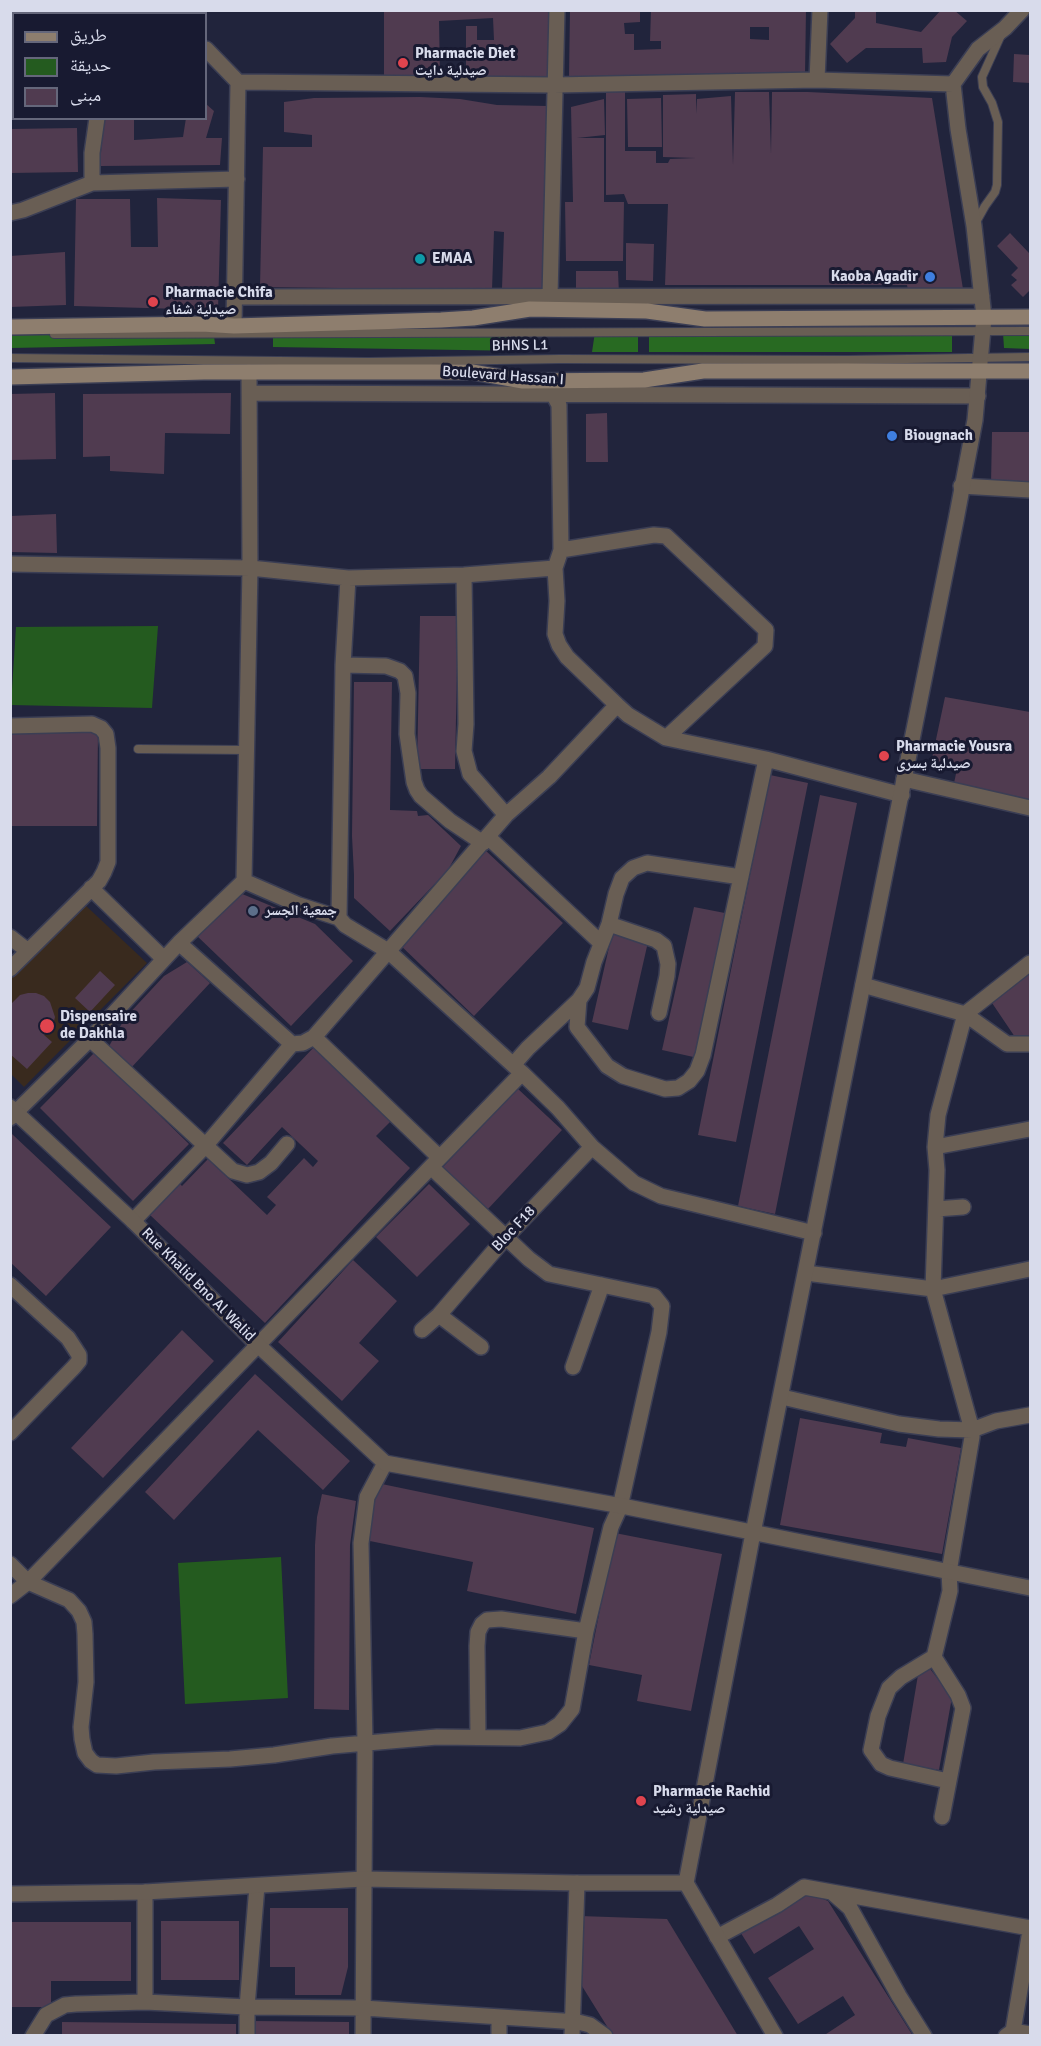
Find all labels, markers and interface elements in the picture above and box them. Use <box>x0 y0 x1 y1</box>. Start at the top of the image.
legend <box>12 12 207 120</box>
text: طريق <box>70 24 107 46</box>
place label: Pharmacie Diet صيدلية دايت <box>415 45 515 80</box>
text: حديقة <box>70 54 111 76</box>
marker: Pharmacie Diet صيدلية دايت <box>396 56 410 70</box>
text: مبنى <box>70 84 101 106</box>
place label: EMAA <box>432 250 472 268</box>
marker: EMAA <box>413 252 427 266</box>
place label: Kaoba Agadir <box>831 268 918 286</box>
marker: Kaoba Agadir <box>923 270 937 284</box>
place label: Pharmacie Chifa صيدلية شفاء <box>165 284 273 319</box>
marker: Pharmacie Chifa صيدلية شفاء <box>146 295 160 309</box>
street label: BHNS L1 <box>491 337 549 355</box>
street label: Boulevard Hassan I <box>442 363 564 389</box>
place label: Biougnach <box>904 427 973 445</box>
marker: Biougnach <box>885 429 899 443</box>
place label: Pharmacie Yousra صيدلية يسرى <box>896 738 1012 773</box>
marker: Pharmacie Yousra صيدلية يسرى <box>877 749 891 763</box>
place label: جمعية الجسر <box>265 902 337 920</box>
marker: جمعية الجسر <box>246 904 260 918</box>
place label: Dispensaire de Dakhla <box>60 1008 137 1043</box>
marker: Dispensaire de Dakhla <box>38 1017 56 1035</box>
street label: Bloc F18 <box>488 1203 540 1255</box>
street label: Rue Khalid Bno Al Walid <box>137 1224 259 1346</box>
place label: Pharmacie Rachid صيدلية رشيد <box>653 1783 770 1818</box>
marker: Pharmacie Rachid صيدلية رشيد <box>634 1794 648 1808</box>

